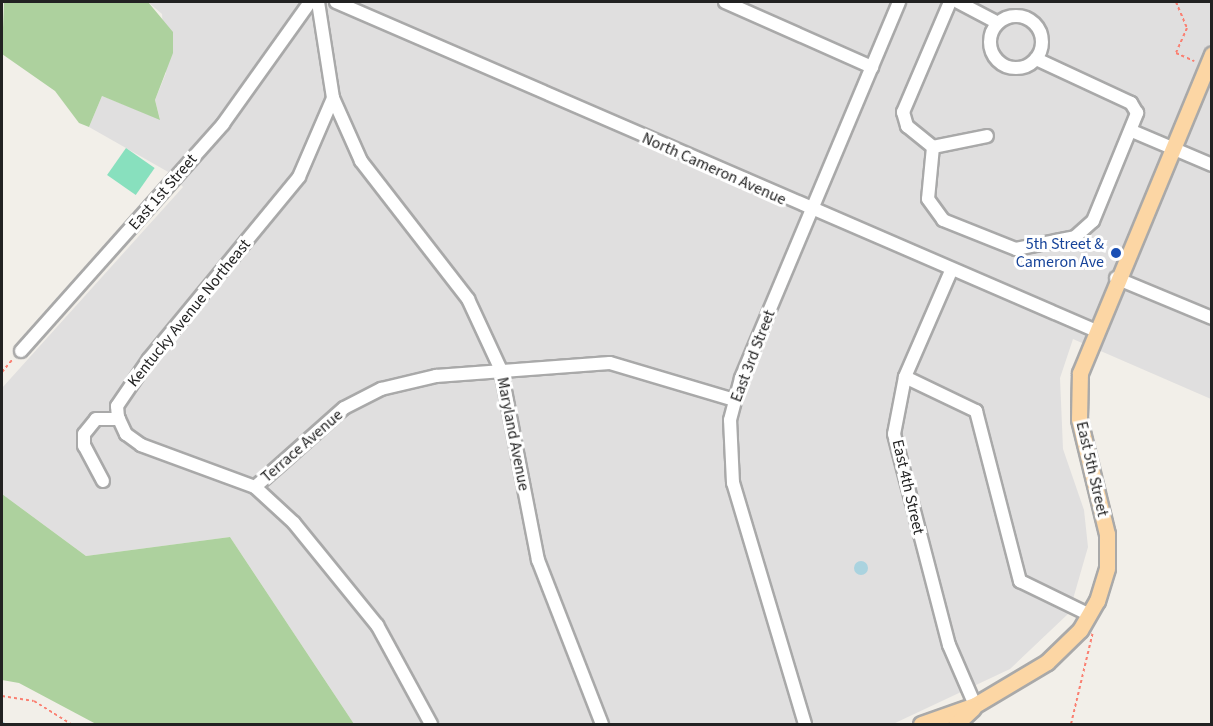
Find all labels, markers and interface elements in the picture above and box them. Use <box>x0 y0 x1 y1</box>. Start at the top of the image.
street label: North Cameron Avenue <box>639 129 789 209</box>
street label: East 1st Street <box>125 150 201 234</box>
place label: 5th Street & Cameron Ave <box>1016 234 1104 272</box>
street label: Kentucky Avenue Northeast <box>123 235 255 391</box>
marker: 5th Street & Cameron Ave <box>1109 246 1123 260</box>
street label: East 3rd Street <box>727 307 779 405</box>
street label: Maryland Avenue <box>493 376 533 492</box>
street label: Terrace Avenue <box>257 405 347 487</box>
street label: East 5th Street <box>1072 420 1112 518</box>
street label: East 4th Street <box>888 438 928 536</box>

